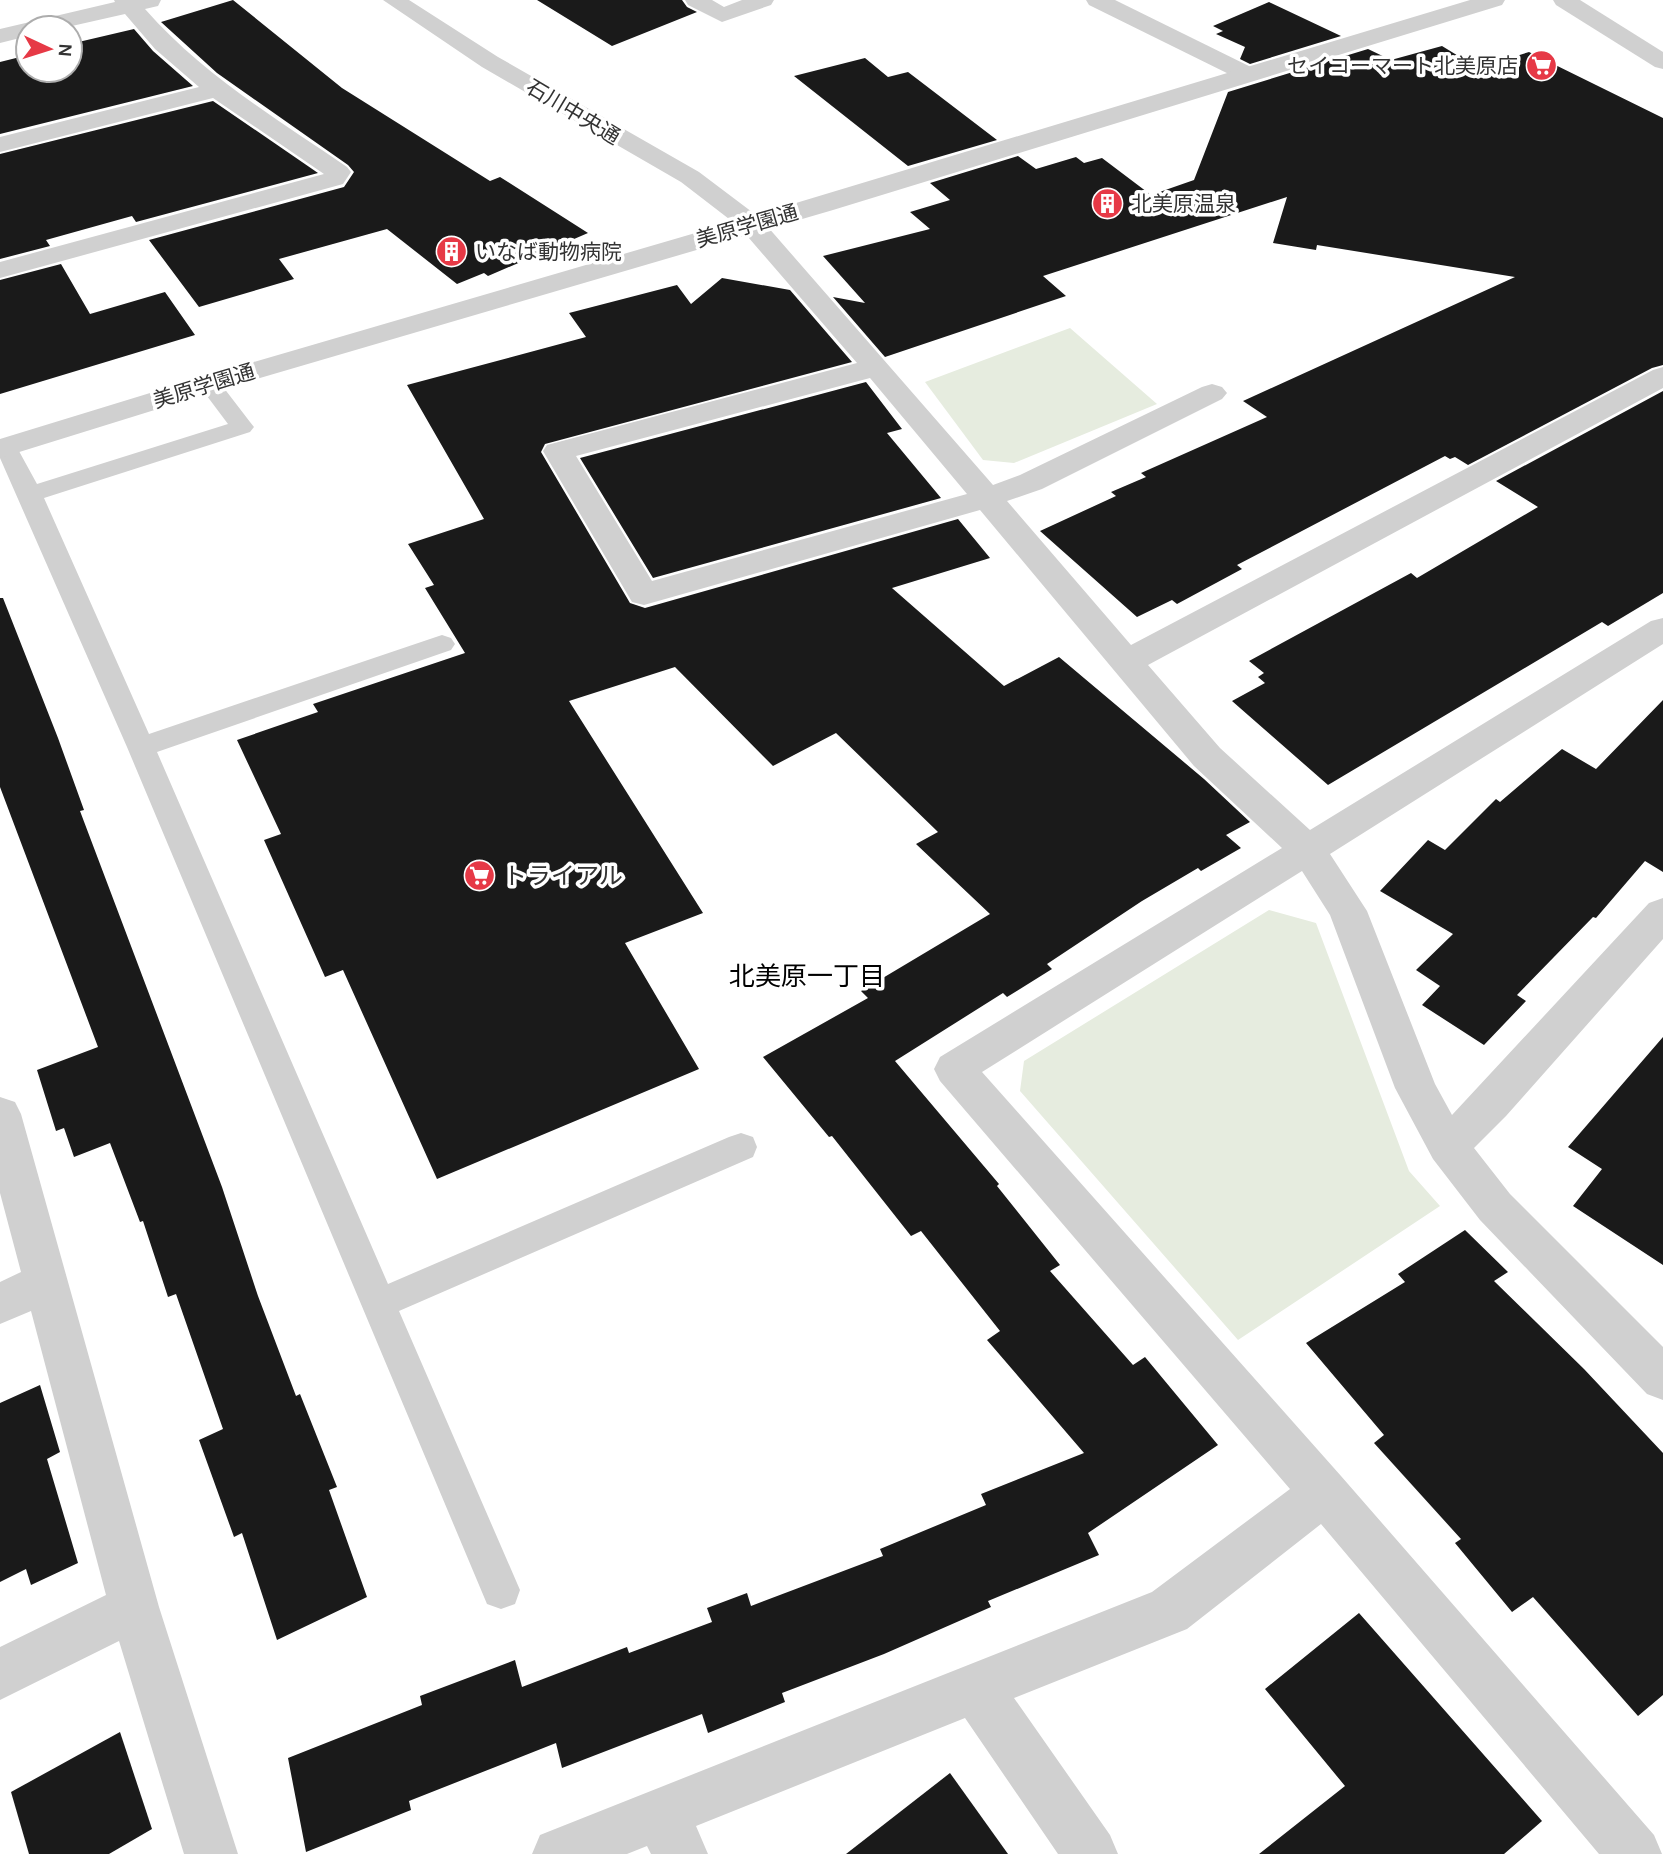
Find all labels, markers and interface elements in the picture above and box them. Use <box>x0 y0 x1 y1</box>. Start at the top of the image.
north arrow <box>14 14 84 84</box>
text: N <box>54 43 76 58</box>
supermarket icon: セイコーマート北美原店 <box>1524 49 1558 83</box>
place label: セイコーマート北美原店 <box>1287 54 1518 78</box>
street label: 石川中央通 <box>522 75 624 149</box>
building icon: 北美原温泉 <box>1091 187 1125 221</box>
place label: 北美原温泉 <box>1131 192 1236 216</box>
street label: 美原学園通 <box>693 200 801 252</box>
building icon: いなば動物病院 <box>435 235 469 269</box>
place label: いなば動物病院 <box>475 240 622 264</box>
street label: 美原学園通 <box>150 359 258 413</box>
supermarket icon: トライアル <box>463 859 497 893</box>
place label: トライアル <box>503 862 623 890</box>
district label: 北美原一丁目 <box>729 961 885 992</box>

